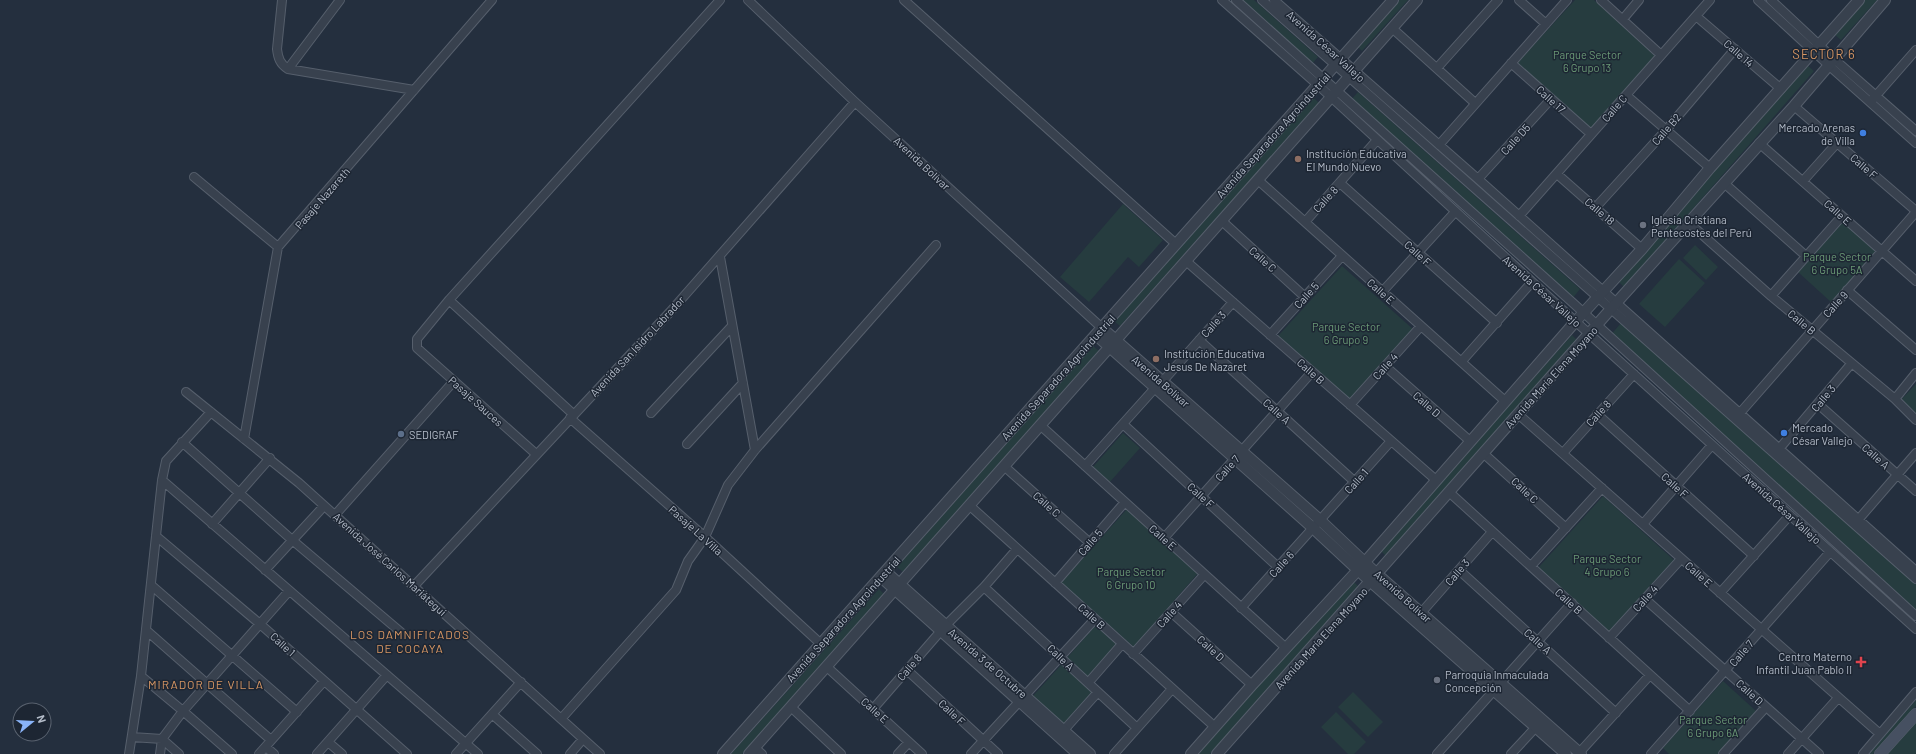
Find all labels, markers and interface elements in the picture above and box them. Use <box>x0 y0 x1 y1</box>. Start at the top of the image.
street label: Avenida César Vallejo <box>1284 8 1368 84</box>
street label: Calle 14 <box>1721 37 1757 69</box>
district label: SECTOR 6 <box>1792 46 1856 62</box>
park label: Parque Sector 6 Grupo 13 <box>1553 48 1621 74</box>
street label: Avenida Separadora Agroindustrial <box>1213 70 1333 200</box>
street label: Calle 17 <box>1534 83 1568 115</box>
street label: Calle C <box>1599 92 1629 124</box>
street label: Calle B2 <box>1649 110 1683 148</box>
street label: Calle D5 <box>1498 120 1533 157</box>
place label: Mercado Arenas de Villa <box>1778 121 1855 147</box>
marker: Mercado Arenas de Villa <box>1858 128 1868 138</box>
street label: Avenida Bolívar <box>891 134 953 192</box>
place label: Institución Educativa El Mundo Nuevo <box>1306 147 1407 173</box>
street label: Calle F <box>1848 151 1880 181</box>
marker: Institución Educativa El Mundo Nuevo <box>1293 154 1303 164</box>
street label: Pasaje Nazareth <box>292 165 352 231</box>
street label: Calle 8 <box>1310 183 1340 215</box>
street label: Calle 18 <box>1583 195 1618 228</box>
street label: Calle E <box>1822 196 1854 228</box>
place label: Iglesia Cristiana Pentecostes del Perú <box>1651 213 1752 239</box>
marker: Iglesia Cristiana Pentecostes del Perú <box>1638 220 1648 230</box>
street label: Calle F <box>1402 238 1434 268</box>
street label: Calle C <box>1247 243 1279 275</box>
park label: Parque Sector 6 Grupo 5A <box>1803 250 1871 276</box>
street label: Avenida César Vallejo <box>1500 253 1584 329</box>
street label: Calle E <box>1365 275 1397 307</box>
street label: Calle 5 <box>1291 279 1321 311</box>
street label: Calle 9 <box>1820 288 1850 320</box>
street label: Avenida San Isidro Labrador <box>587 293 687 399</box>
street label: Calle B <box>1785 307 1819 337</box>
street label: Calle 3 <box>1198 308 1228 340</box>
street label: Avenida Separadora Agroindustrial <box>998 312 1118 442</box>
park label: Parque Sector 6 Grupo 9 <box>1312 320 1380 346</box>
street label: Avenida María Elena Moyano <box>1502 323 1600 431</box>
place label: Institución Educativa Jesus De Nazaret <box>1164 347 1265 373</box>
street label: Calle 4 <box>1370 350 1400 382</box>
street label: Avenida Bolívar <box>1129 352 1193 410</box>
marker: Institución Educativa Jesus De Nazaret <box>1151 354 1161 364</box>
street label: Calle B <box>1295 356 1328 387</box>
street label: Pasaje Sauces <box>446 373 506 429</box>
street label: Calle 3 <box>1808 382 1838 414</box>
street label: Calle D <box>1411 389 1444 420</box>
street label: Calle A <box>1261 395 1293 427</box>
street label: Calle 8 <box>1583 397 1613 429</box>
place label: Mercado César Vallejo <box>1792 421 1853 447</box>
place label: SEDIGRAF <box>409 428 459 441</box>
marker: Mercado César Vallejo <box>1779 428 1789 438</box>
marker: SEDIGRAF <box>396 429 406 439</box>
street label: Calle A <box>1860 440 1892 472</box>
street label: Calle 7 <box>1212 452 1242 484</box>
street label: Calle 1 <box>1341 466 1371 496</box>
street label: Calle F <box>1659 470 1691 500</box>
street label: Avenida César Vallejo <box>1740 470 1824 546</box>
street label: Calle C <box>1509 474 1541 506</box>
street label: Calle F <box>1185 480 1217 510</box>
street label: Calle C <box>1031 488 1063 520</box>
street label: Pasaje La Villa <box>666 502 726 558</box>
street label: Avenida José Carlos Mariátegui <box>331 510 449 618</box>
street label: Calle E <box>1147 521 1179 553</box>
street label: Calle 5 <box>1075 526 1105 558</box>
street label: Calle 6 <box>1266 548 1296 580</box>
park label: Parque Sector 4 Grupo 6 <box>1573 552 1641 578</box>
street label: Avenida Separadora Agroindustrial <box>783 554 903 684</box>
street label: Calle 3 <box>1442 556 1472 588</box>
street label: Calle E <box>1683 558 1715 590</box>
park label: Parque Sector 6 Grupo 10 <box>1097 565 1165 591</box>
street label: Avenida Bolívar <box>1372 567 1434 625</box>
street label: Calle 4 <box>1630 582 1660 614</box>
street label: Avenida María Elena Moyano <box>1272 584 1370 692</box>
street label: Calle B <box>1553 585 1585 617</box>
street label: Calle 4 <box>1154 598 1184 630</box>
street label: Calle B <box>1076 600 1108 632</box>
street label: Avenida 3 de Octubre <box>946 625 1030 701</box>
street label: Calle A <box>1522 625 1554 657</box>
district label: LOS DAMNIFICADOS DE COCAYA <box>350 627 470 655</box>
street label: Calle 1 <box>268 629 298 659</box>
street label: Calle D <box>1195 632 1227 664</box>
street label: Calle 7 <box>1726 637 1756 669</box>
street label: Calle A <box>1045 641 1077 673</box>
place label: Centro Materno Infantil Juan Pablo II <box>1756 650 1852 676</box>
street label: Calle 8 <box>894 651 924 683</box>
marker: Centro Materno Infantil Juan Pablo II <box>1855 656 1867 668</box>
place label: Parroquia Inmaculada Concepción <box>1445 668 1549 694</box>
marker: Parroquia Inmaculada Concepción <box>1432 675 1442 685</box>
street label: Calle D <box>1734 676 1766 708</box>
district label: MIRADOR DE VILLA <box>148 677 264 691</box>
street label: Calle E <box>859 694 891 726</box>
street label: Calle F <box>936 696 968 728</box>
north arrow <box>12 702 52 742</box>
text: N <box>35 713 49 724</box>
park label: Parque Sector 6 Grupo 6A <box>1679 713 1747 739</box>

